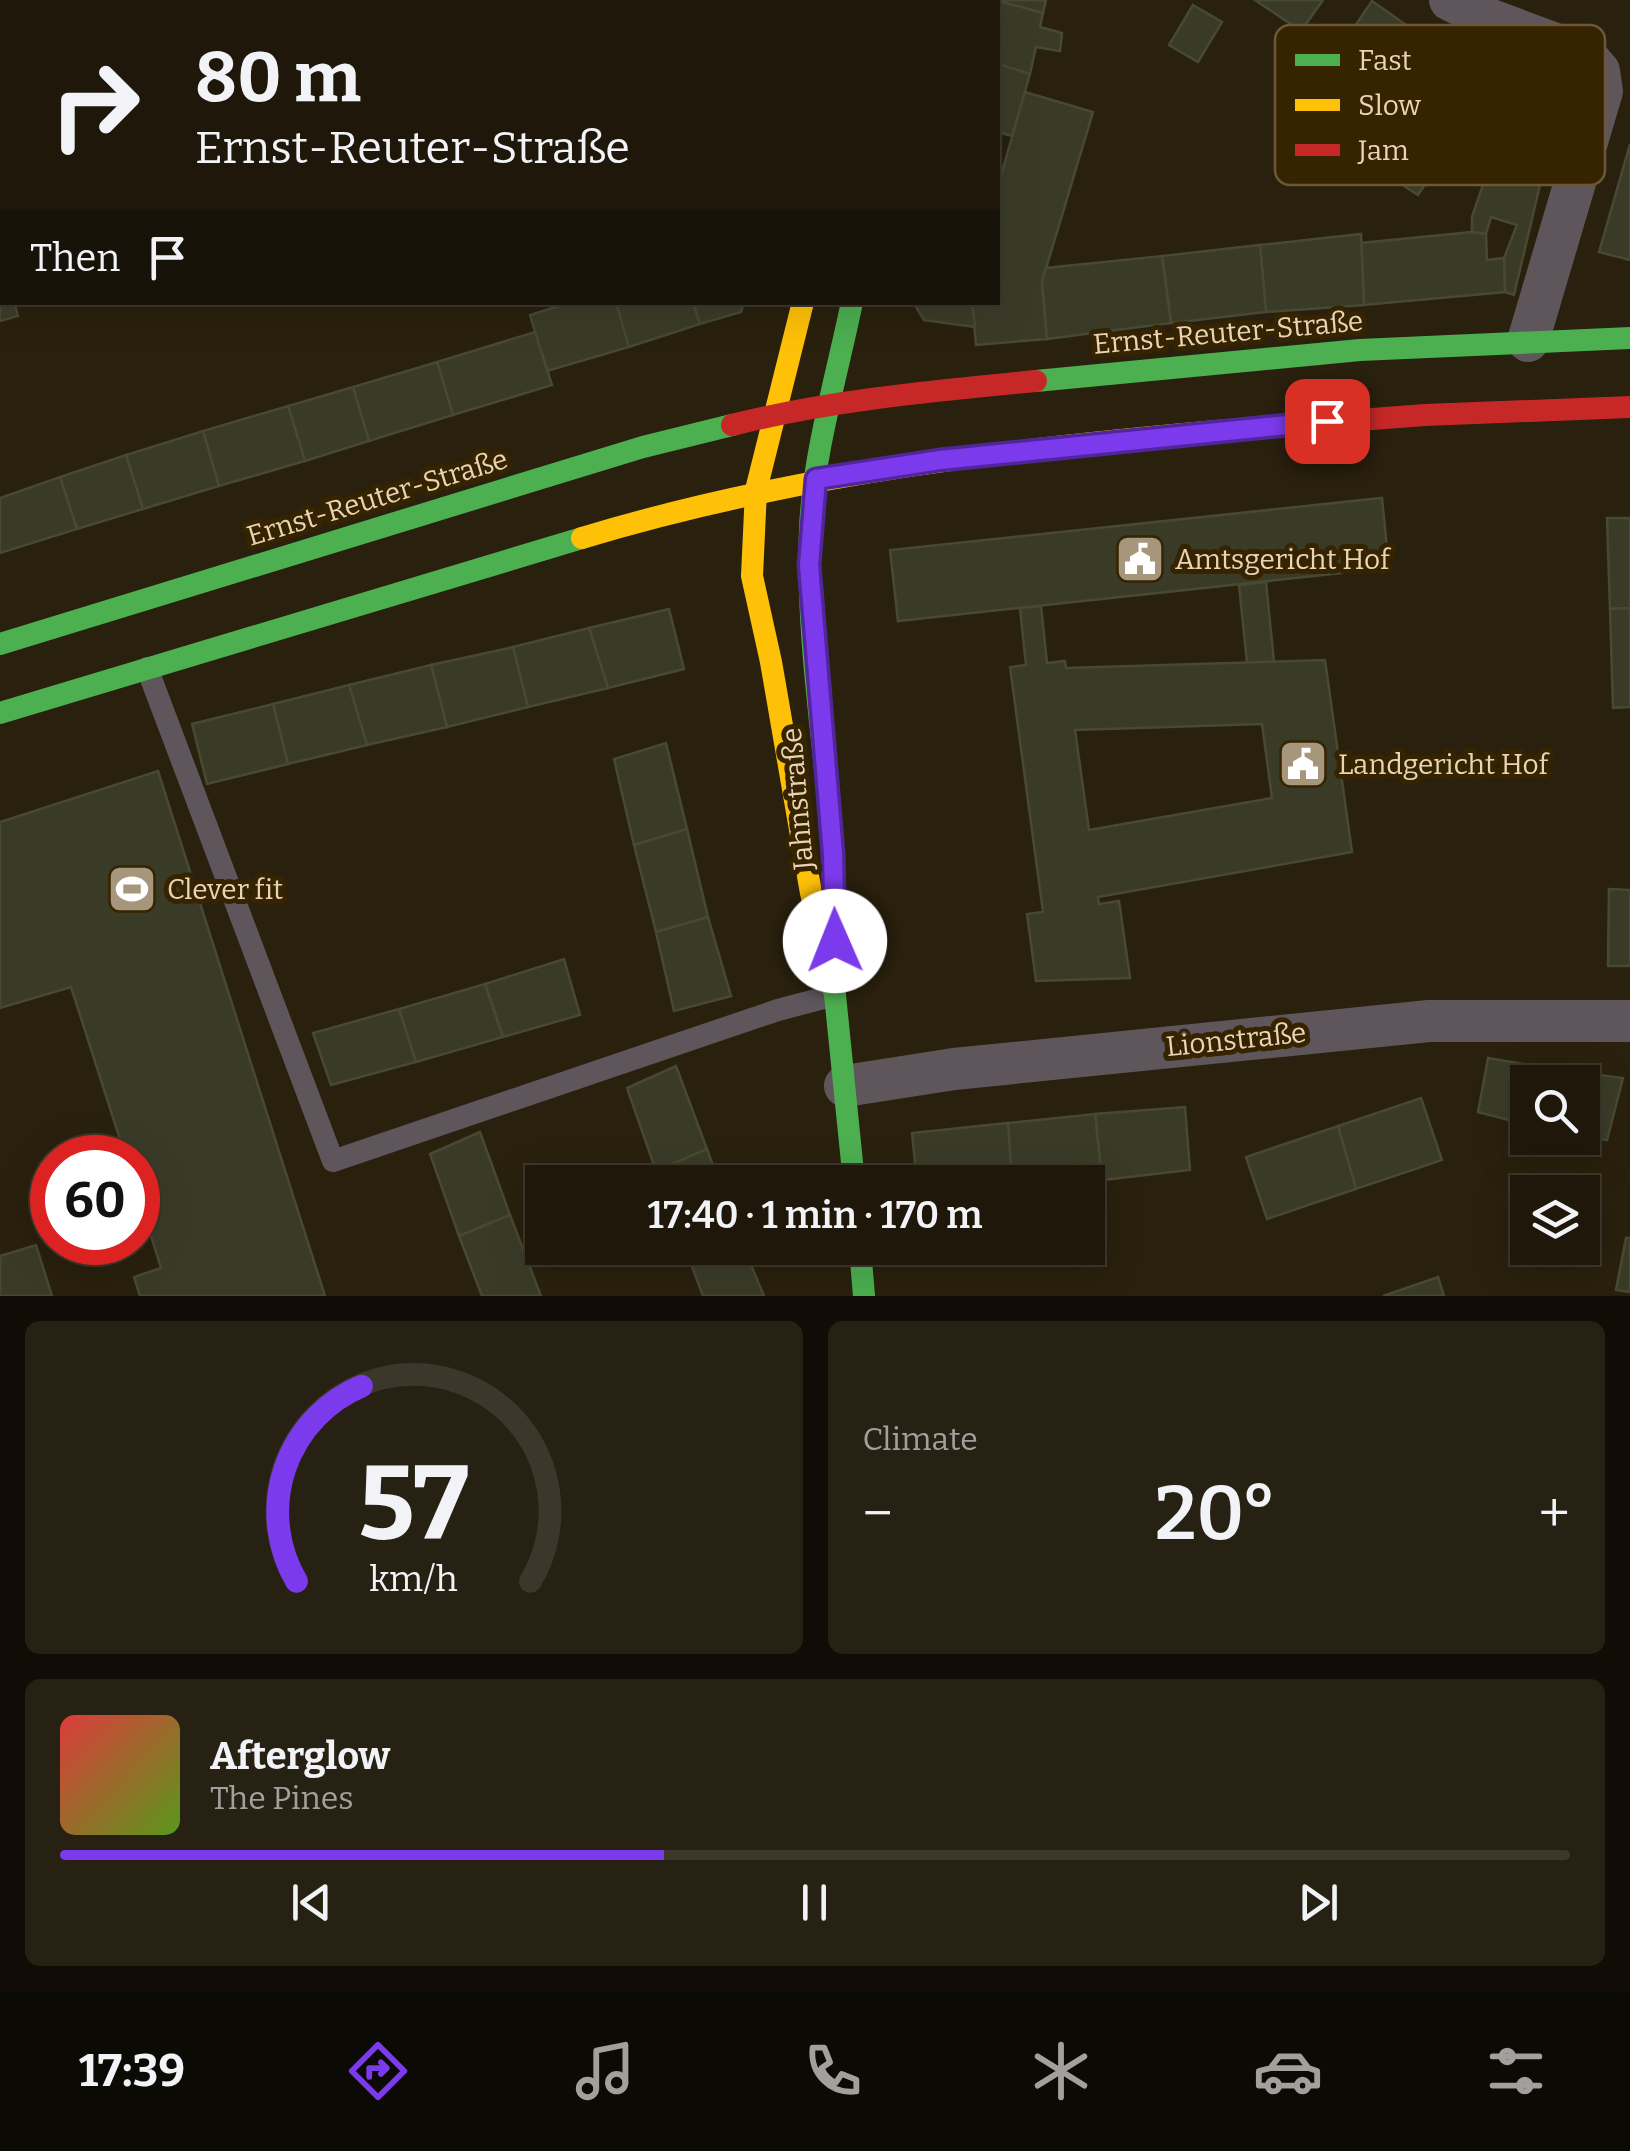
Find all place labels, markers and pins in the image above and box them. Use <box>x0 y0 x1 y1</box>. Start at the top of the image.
pin <box>1285 379 1370 464</box>
public building icon: Amtsgericht Hof <box>1114 533 1166 585</box>
place label: Amtsgericht Hof <box>1175 543 1392 576</box>
public building icon: Landgericht Hof <box>1277 738 1329 790</box>
place label: Landgericht Hof <box>1338 748 1551 781</box>
sports icon: Clever fit <box>106 863 158 915</box>
place label: Clever fit <box>167 873 283 906</box>

